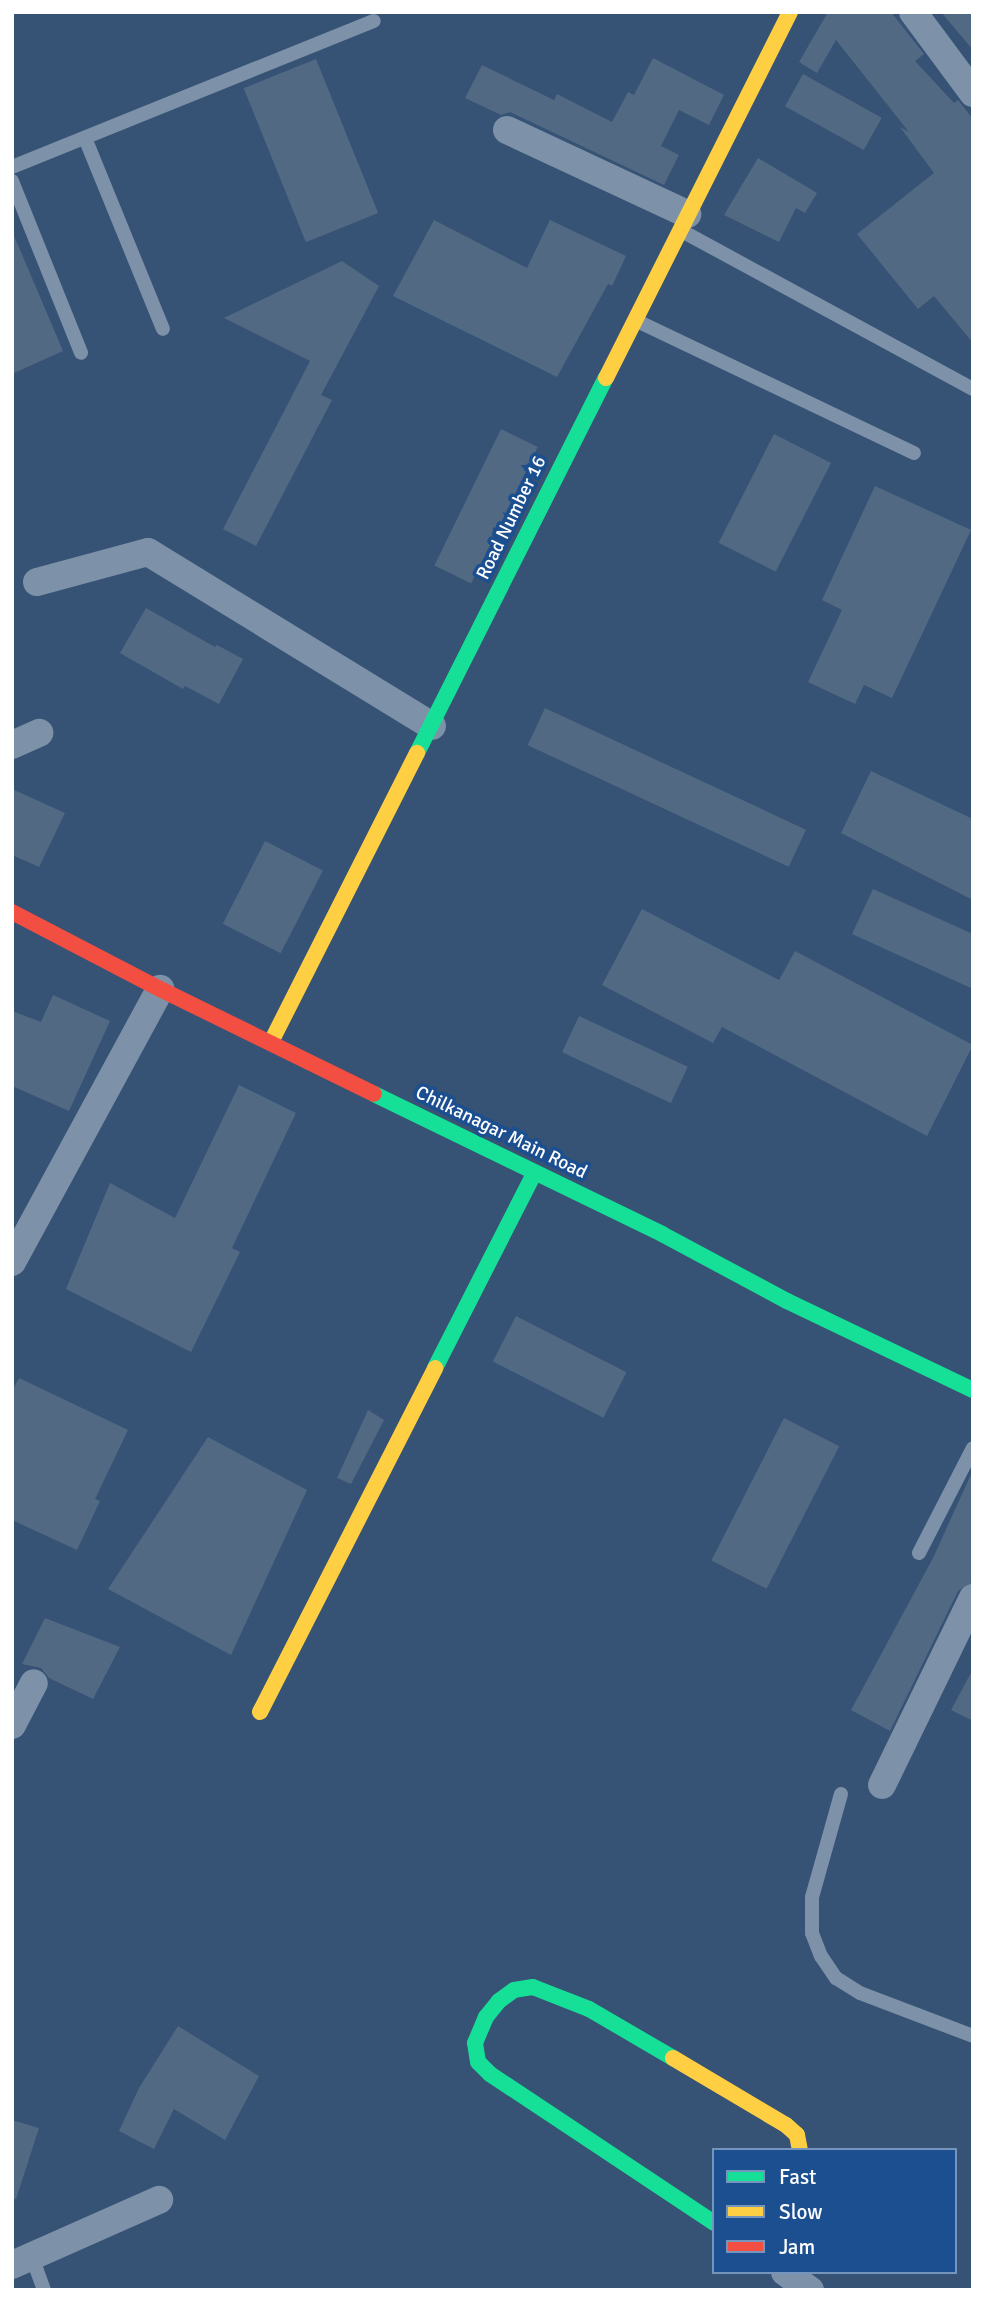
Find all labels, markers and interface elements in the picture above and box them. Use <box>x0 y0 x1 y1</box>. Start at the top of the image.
street label: Road Number 16 <box>472 453 552 583</box>
street label: Chilkanagar Main Road <box>412 1082 590 1184</box>
legend <box>712 2148 957 2274</box>
text: Fast <box>779 2164 816 2190</box>
text: Slow <box>779 2199 823 2225</box>
text: Jam <box>779 2234 815 2260</box>

